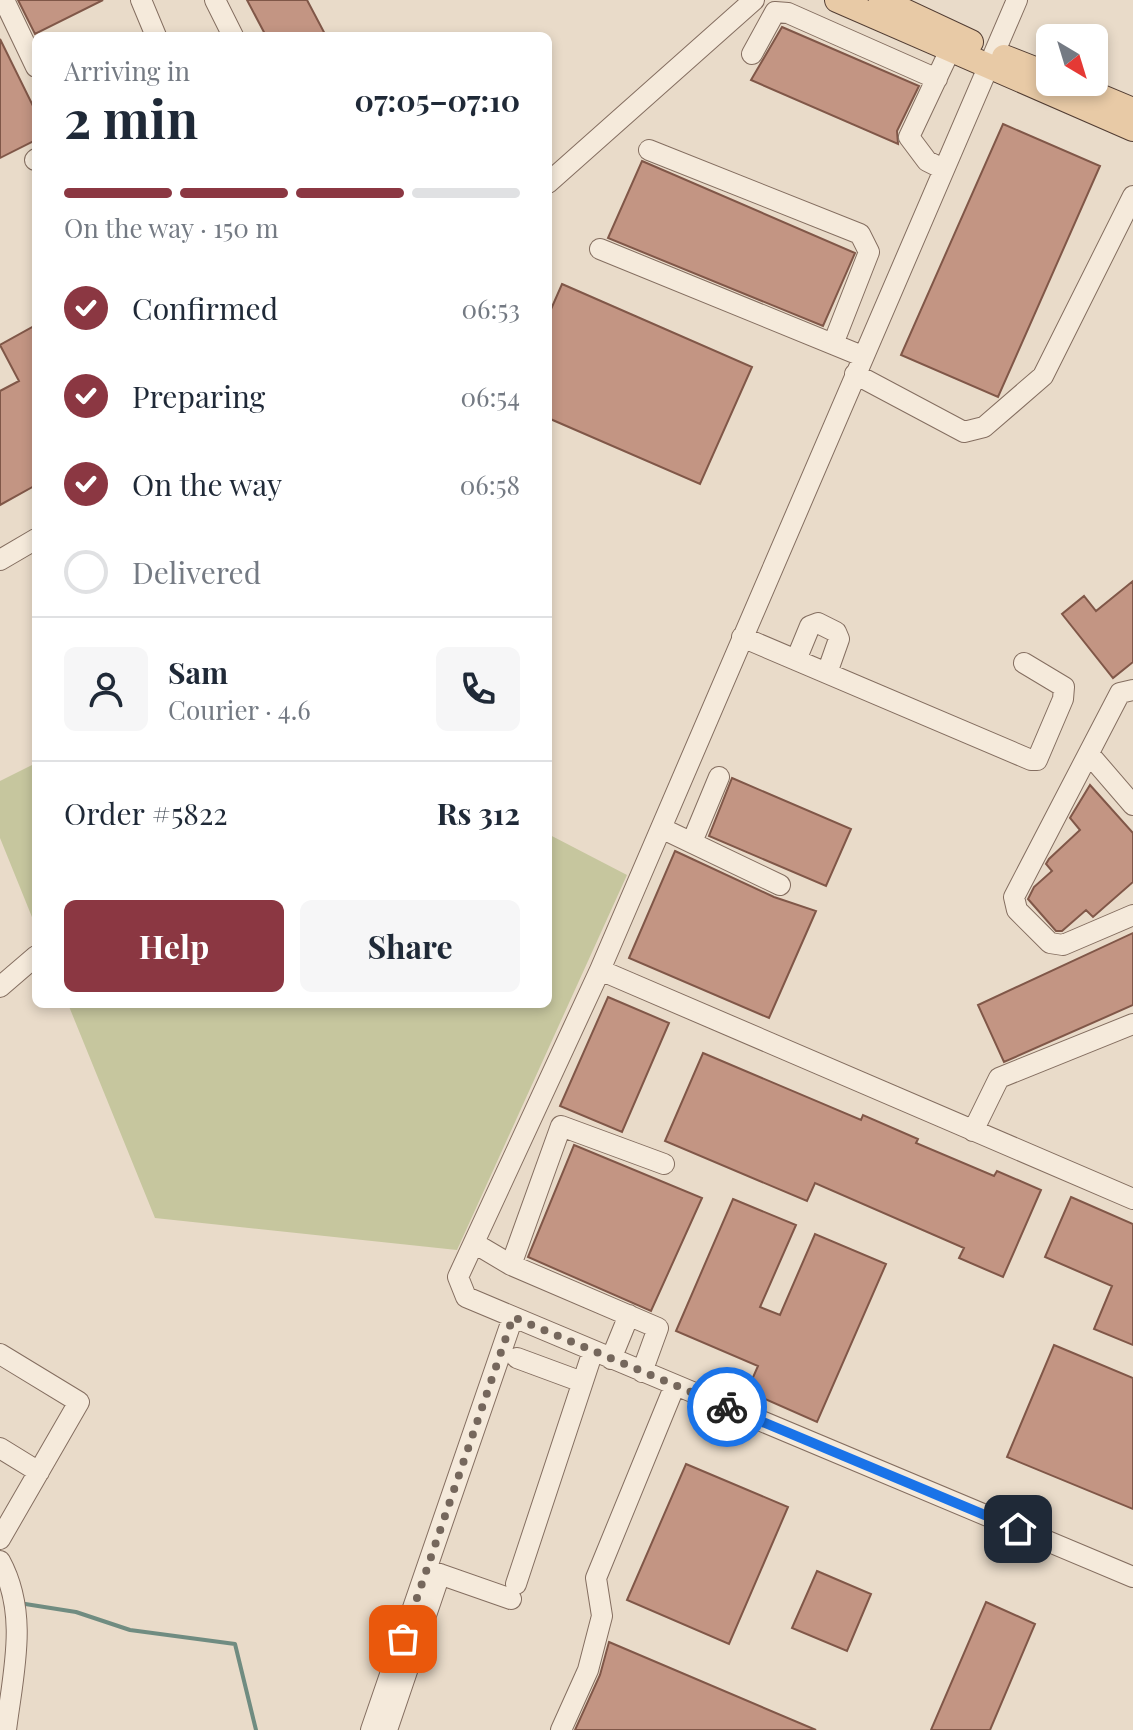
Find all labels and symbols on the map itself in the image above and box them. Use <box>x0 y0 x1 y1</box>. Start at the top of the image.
north arrow <box>1036 24 1108 96</box>
courier <box>687 1367 767 1447</box>
pin <box>984 1495 1052 1563</box>
pin <box>369 1605 437 1673</box>

